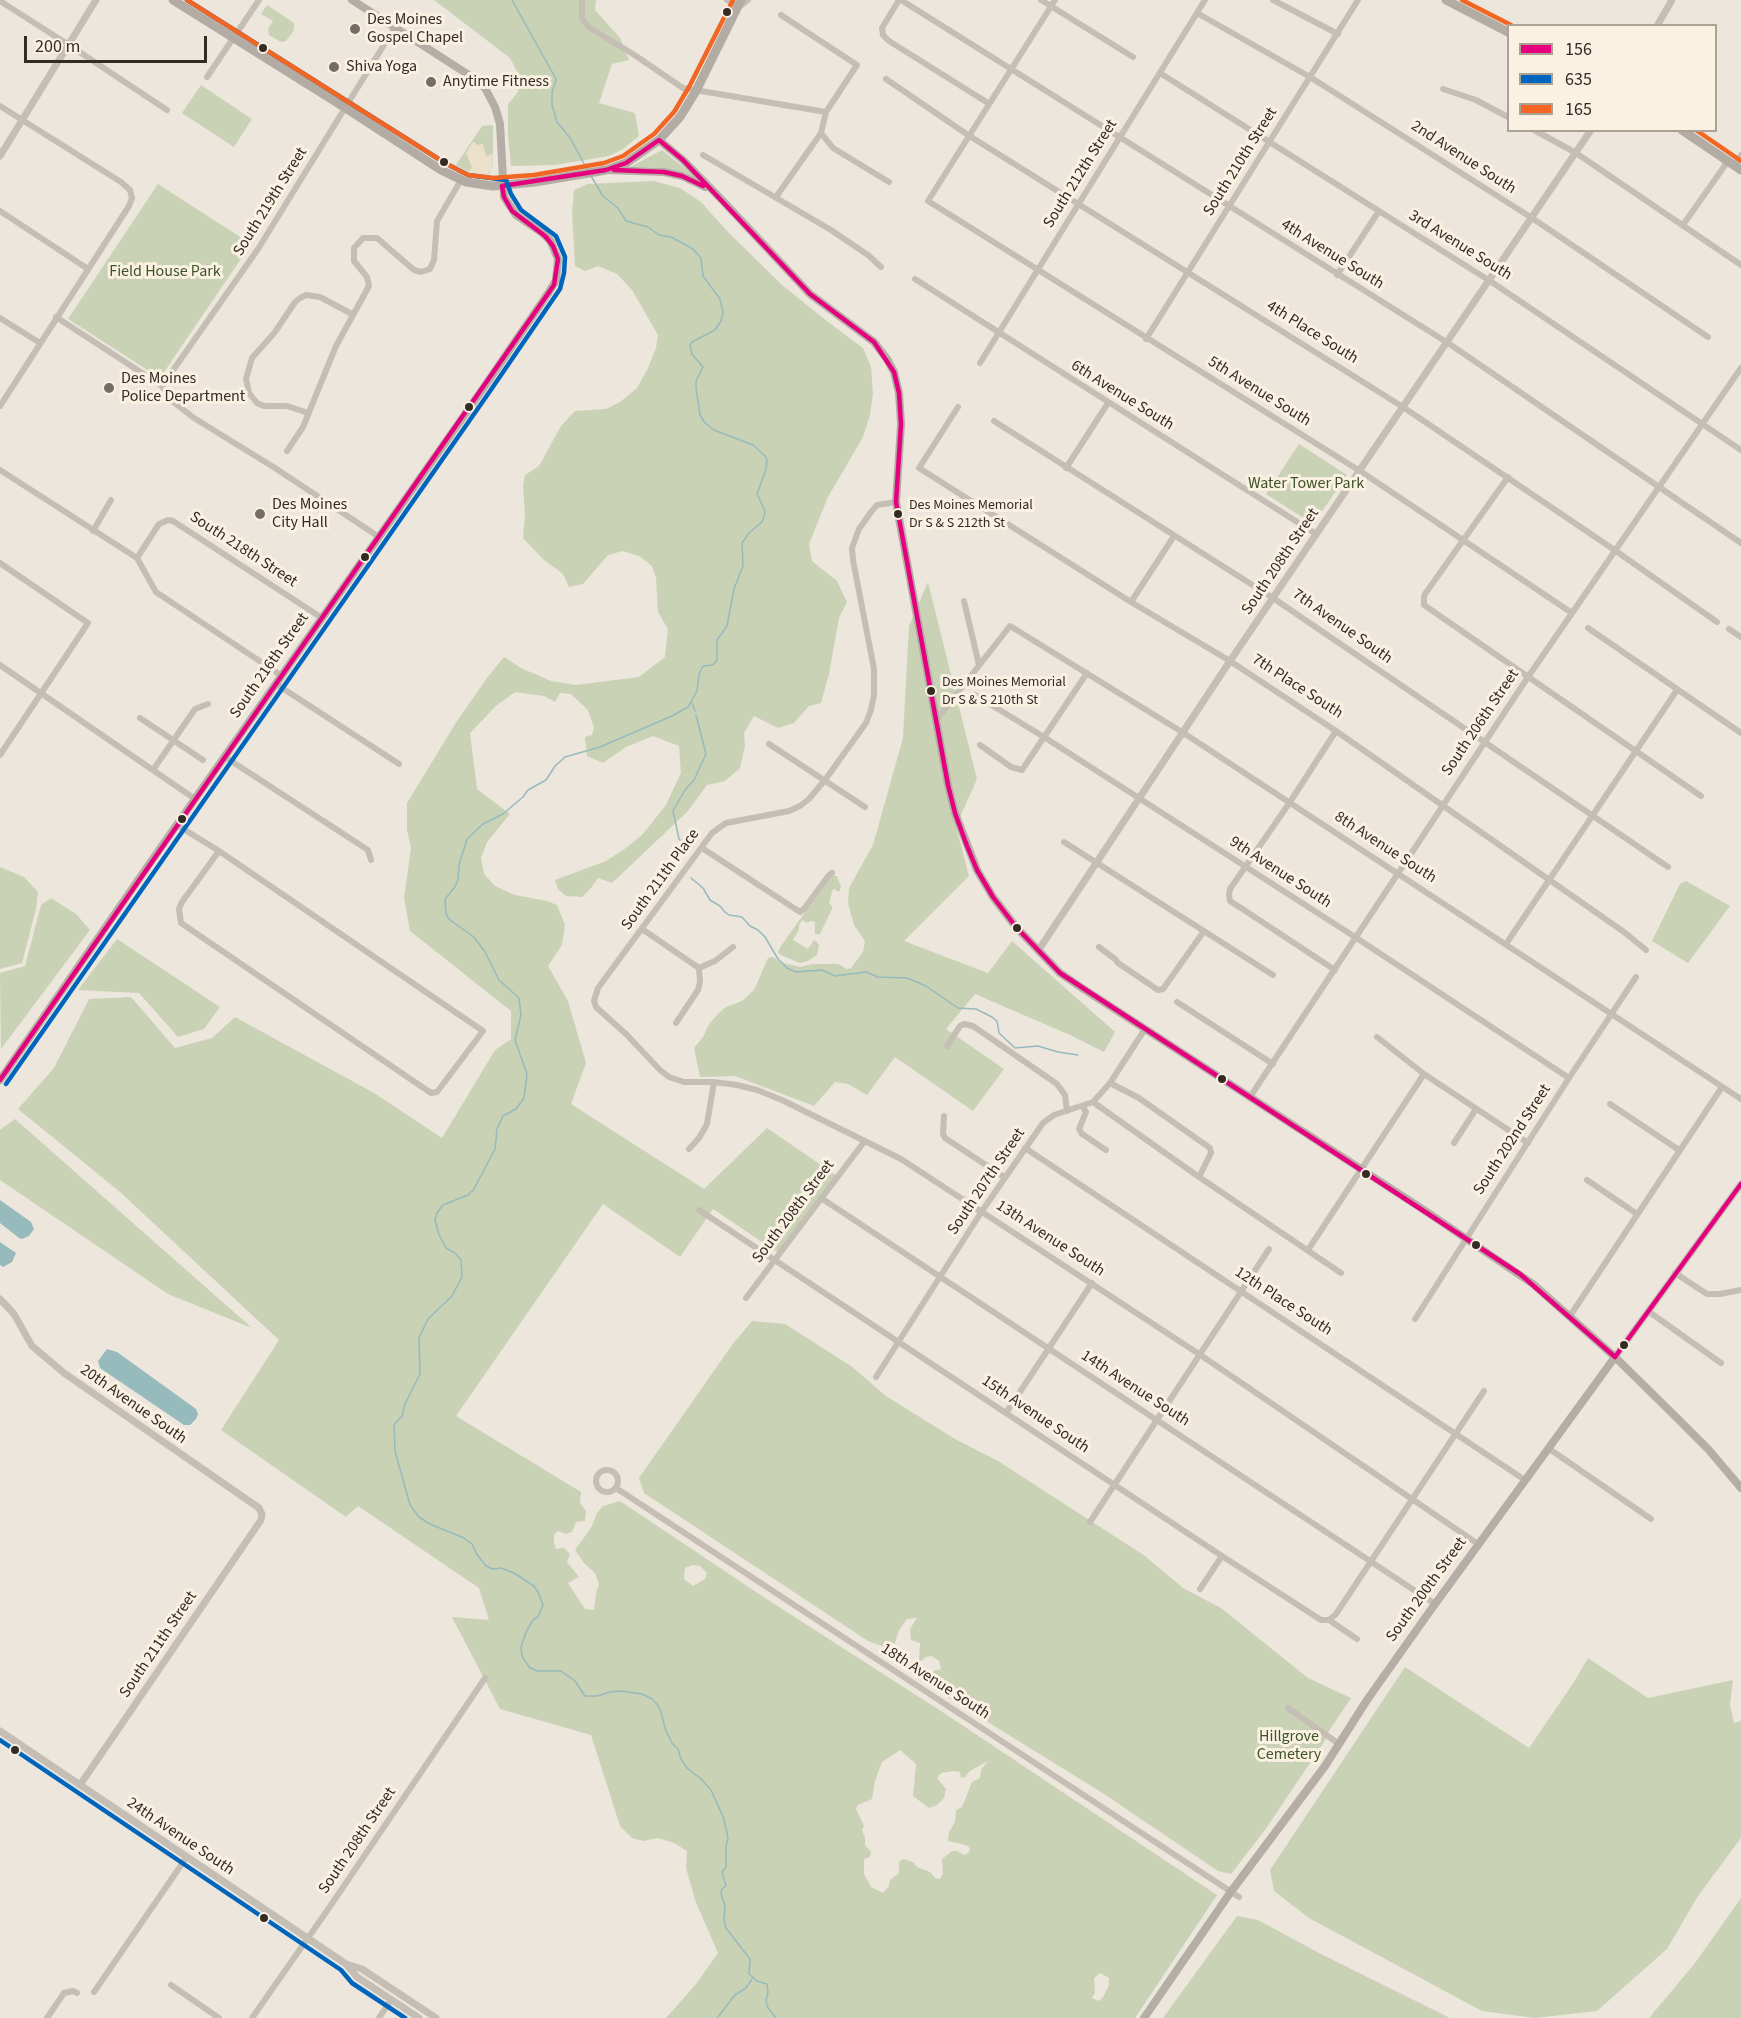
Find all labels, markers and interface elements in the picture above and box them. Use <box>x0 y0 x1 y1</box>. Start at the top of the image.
unlabelled marker <box>721 6 733 18</box>
place label: Des Moines Gospel Chapel <box>367 10 463 48</box>
marker: Des Moines Gospel Chapel <box>348 22 362 36</box>
scale bar <box>27 24 210 62</box>
legend <box>1507 24 1717 132</box>
text: 200 m <box>35 34 80 59</box>
text: 156 <box>1565 37 1592 62</box>
unlabelled marker <box>257 42 269 54</box>
place label: Shiva Yoga <box>346 57 417 77</box>
marker: Shiva Yoga <box>327 60 341 74</box>
text: 635 <box>1565 67 1592 92</box>
place label: Anytime Fitness <box>443 72 549 92</box>
marker: Anytime Fitness <box>424 75 438 89</box>
text: 165 <box>1565 97 1592 122</box>
street label: South 210th Street <box>1200 104 1282 220</box>
street label: South 212th Street <box>1040 116 1122 232</box>
street label: 2nd Avenue South <box>1407 117 1519 199</box>
street label: South 219th Street <box>230 144 312 260</box>
unlabelled marker <box>438 156 450 168</box>
street label: 3rd Avenue South <box>1405 207 1515 285</box>
street label: 4th Avenue South <box>1277 216 1387 294</box>
park label: Field House Park <box>109 262 221 282</box>
street label: 4th Place South <box>1263 297 1361 369</box>
street label: 5th Avenue South <box>1204 353 1314 431</box>
street label: 6th Avenue South <box>1067 357 1177 435</box>
place label: Des Moines Police Department <box>121 369 245 407</box>
marker: Des Moines Police Department <box>102 381 116 395</box>
unlabelled marker <box>463 401 475 413</box>
park label: Water Tower Park <box>1248 474 1364 494</box>
place label: Des Moines City Hall <box>272 495 347 533</box>
place label: Des Moines Memorial Dr S & S 212th St <box>909 498 1033 530</box>
street label: South 208th Street <box>1238 505 1324 619</box>
marker: Des Moines City Hall <box>253 507 267 521</box>
street label: South 218th Street <box>186 508 300 592</box>
marker: Des Moines Memorial Dr S & S 212th St <box>892 508 904 520</box>
unlabelled marker <box>359 551 371 563</box>
street label: 7th Avenue South <box>1288 585 1396 669</box>
street label: South 216th Street <box>226 610 314 722</box>
street label: 7th Place South <box>1248 650 1346 724</box>
street label: South 206th Street <box>1438 666 1524 780</box>
place label: Des Moines Memorial Dr S & S 210th St <box>942 675 1066 708</box>
marker: Des Moines Memorial Dr S & S 210th St <box>925 685 937 697</box>
street label: 8th Avenue South <box>1330 808 1440 888</box>
unlabelled marker <box>176 813 188 825</box>
street label: South 211th Place <box>618 826 704 934</box>
street label: 9th Avenue South <box>1225 833 1335 913</box>
unlabelled marker <box>1011 922 1023 934</box>
unlabelled marker <box>1216 1073 1228 1085</box>
street label: South 202nd Street <box>1470 1081 1556 1199</box>
street label: South 207th Street <box>944 1125 1030 1239</box>
street label: South 208th Street <box>749 1157 839 1267</box>
unlabelled marker <box>1360 1168 1372 1180</box>
street label: 13th Avenue South <box>992 1197 1108 1281</box>
unlabelled marker <box>1470 1239 1482 1251</box>
street label: 12th Place South <box>1231 1263 1335 1341</box>
unlabelled marker <box>1618 1339 1630 1351</box>
street label: 14th Avenue South <box>1077 1347 1193 1431</box>
street label: 20th Avenue South <box>76 1361 190 1449</box>
street label: 15th Avenue South <box>978 1372 1092 1458</box>
street label: South 200th Street <box>1383 1534 1471 1646</box>
street label: South 211th Street <box>116 1588 202 1702</box>
street label: 18th Avenue South <box>877 1640 993 1724</box>
park label: Hillgrove Cemetery <box>1257 1727 1321 1765</box>
unlabelled marker <box>9 1744 21 1756</box>
street label: South 208th Street <box>315 1784 401 1898</box>
street label: 24th Avenue South <box>123 1794 237 1880</box>
unlabelled marker <box>258 1912 270 1924</box>

